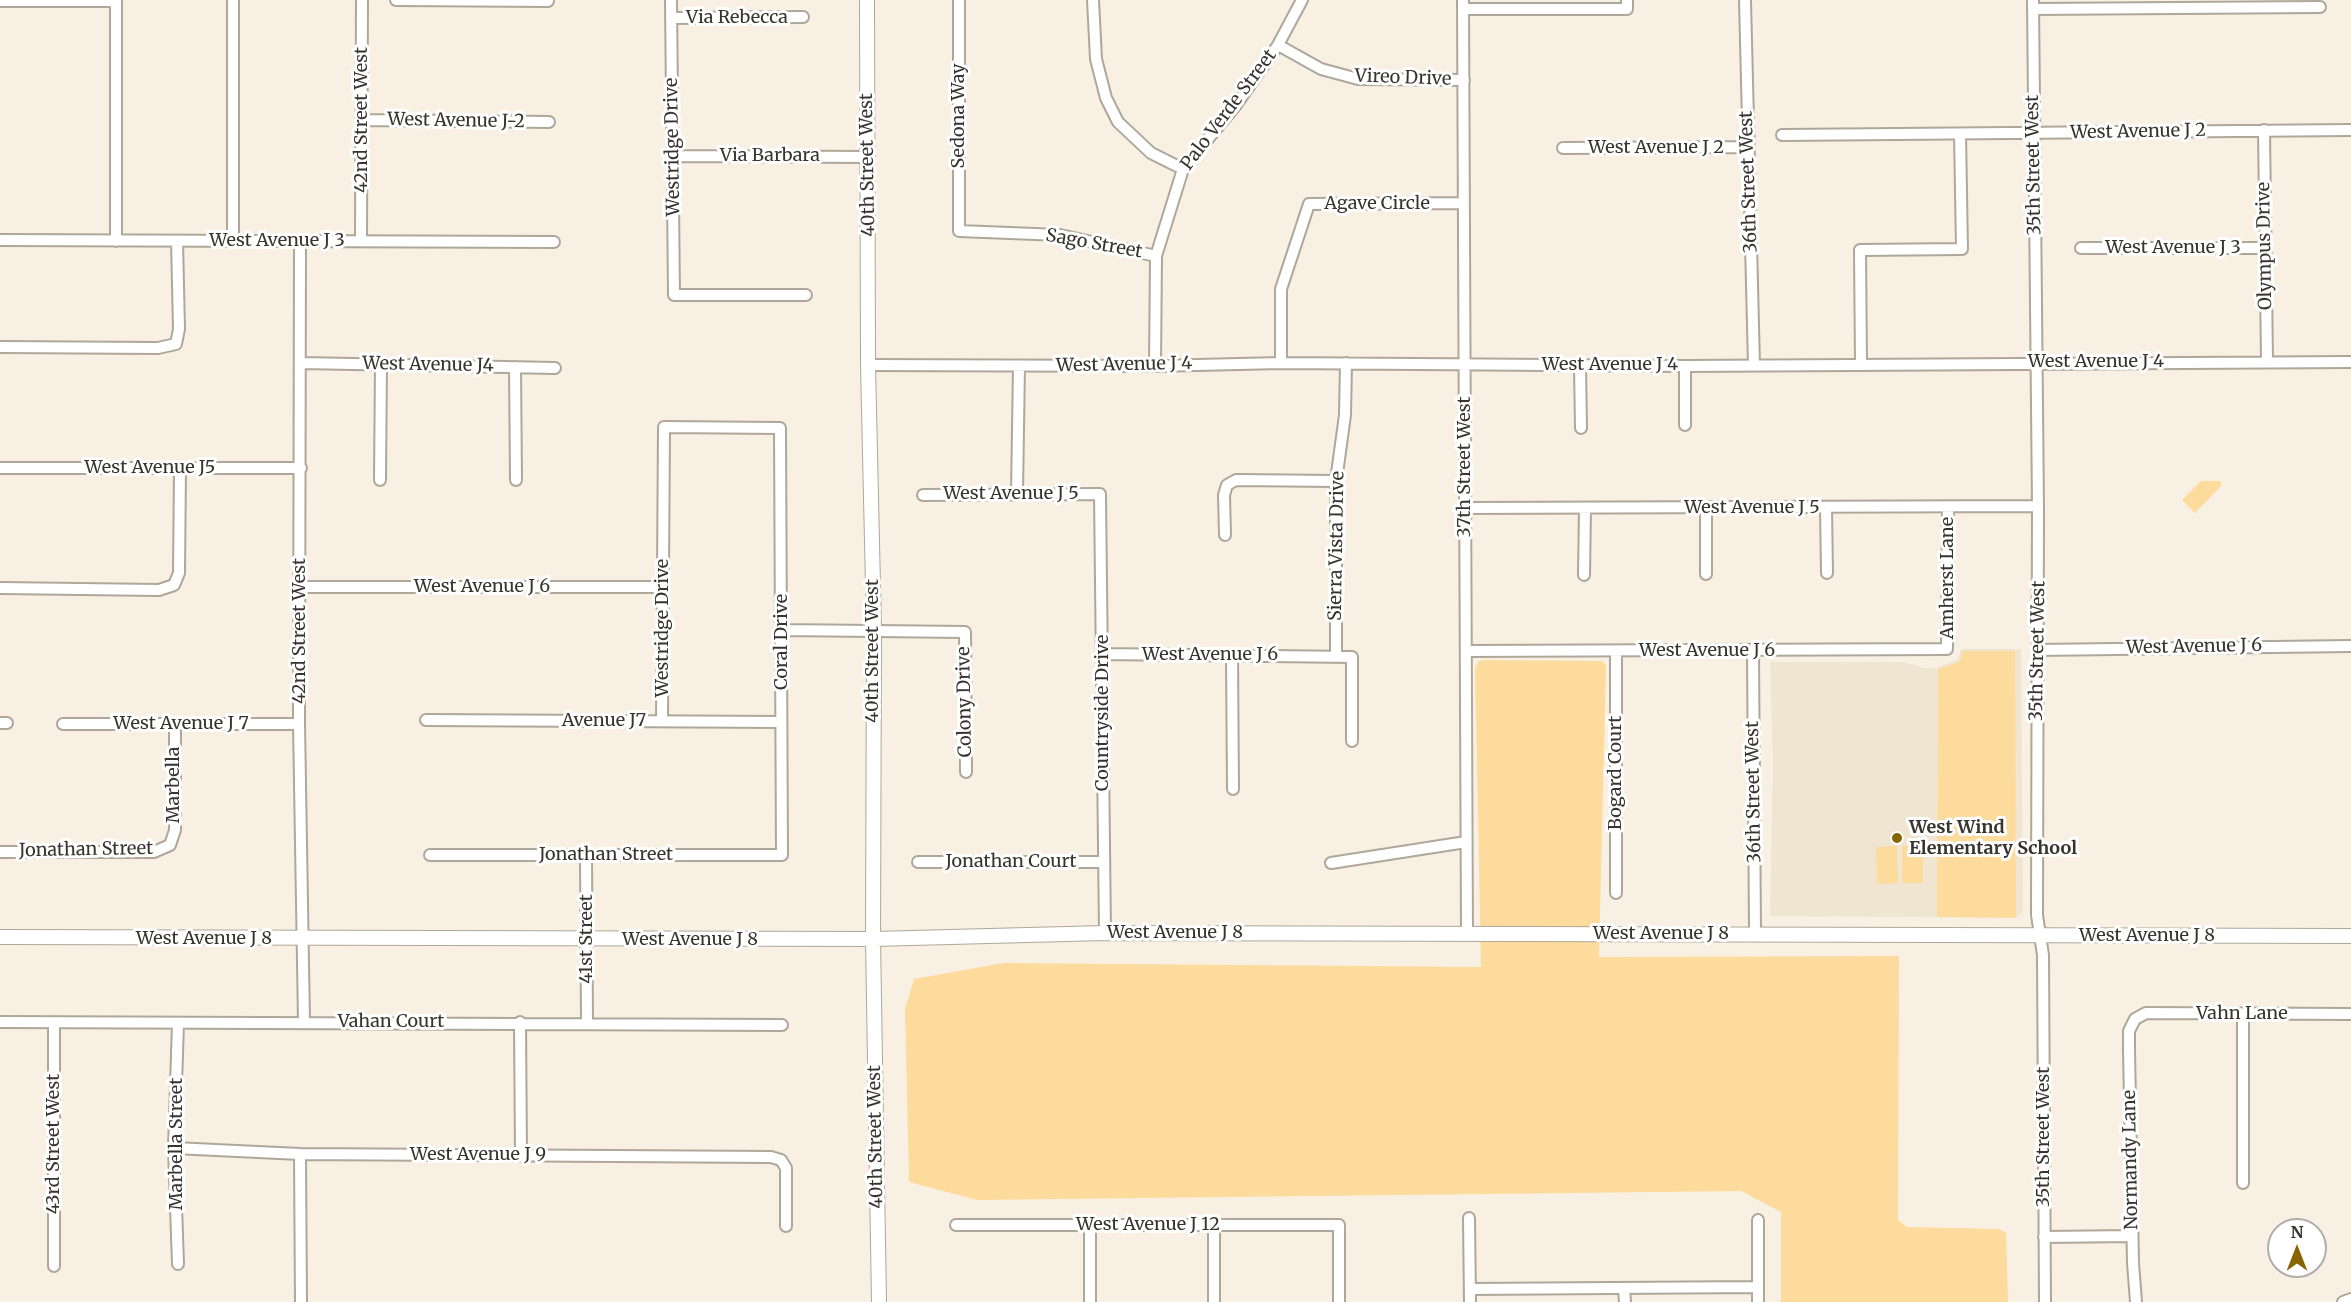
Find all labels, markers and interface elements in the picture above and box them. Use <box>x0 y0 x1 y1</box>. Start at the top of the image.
street label: Via Rebecca <box>686 7 788 29</box>
street label: Palo Verde Street <box>1177 45 1281 175</box>
street label: 42nd Street West <box>351 47 373 193</box>
street label: Sedona Way <box>948 64 970 168</box>
street label: Vireo Drive <box>1354 66 1452 90</box>
street label: Westridge Drive <box>661 78 685 216</box>
street label: 40th Street West <box>856 93 880 237</box>
street label: 35th Street West <box>2022 95 2046 235</box>
street label: West Avenue J-2 <box>387 109 525 133</box>
street label: 36th Street West <box>1736 111 1762 253</box>
street label: West Avenue J 2 <box>2070 120 2206 144</box>
street label: West Avenue J 2 <box>1588 137 1724 159</box>
street label: Via Barbara <box>720 145 820 167</box>
street label: Olympus Drive <box>2253 182 2277 310</box>
street label: Agave Circle <box>1324 193 1430 215</box>
street label: Sago Street <box>1044 225 1144 263</box>
street label: West Avenue J 3 <box>209 230 345 252</box>
street label: West Avenue J 3 <box>2105 237 2241 259</box>
street label: West Avenue J 4 <box>2028 351 2164 373</box>
street label: West Avenue J4 <box>362 353 494 377</box>
street label: West Avenue J 4 <box>1056 353 1192 377</box>
street label: West Avenue J 4 <box>1542 354 1678 376</box>
street label: 37th Street West <box>1454 396 1476 538</box>
street label: West Avenue J5 <box>85 457 215 479</box>
street label: Sierra Vista Drive <box>1325 471 1349 621</box>
street label: West Avenue J 5 <box>943 483 1079 505</box>
street label: West Avenue J 5 <box>1684 497 1820 519</box>
street label: Amherst Lane <box>1937 517 1959 639</box>
street label: 42nd Street West <box>289 558 311 704</box>
street label: Westridge Drive <box>652 559 674 697</box>
street label: West Avenue J 6 <box>414 576 550 598</box>
street label: 40th Street West <box>862 579 884 723</box>
street label: 35th Street West <box>2026 581 2050 721</box>
street label: Coral Drive <box>771 594 793 690</box>
street label: Countryside Drive <box>1092 635 1114 791</box>
street label: West Avenue J 6 <box>2126 635 2262 659</box>
street label: West Avenue J 6 <box>1639 640 1775 662</box>
street label: West Avenue J 6 <box>1142 644 1278 666</box>
street label: Colony Drive <box>953 646 977 758</box>
street label: Avenue J7 <box>562 710 646 732</box>
street label: West Avenue J 7 <box>113 713 249 735</box>
street label: Bogard Court <box>1605 716 1627 830</box>
street label: 36th Street West <box>1742 721 1766 863</box>
street label: Marbella <box>163 747 185 823</box>
place label: West Wind Elementary School <box>1909 817 2077 860</box>
marker: West Wind Elementary School <box>1890 831 1904 845</box>
street label: Jonathan Street <box>19 838 153 862</box>
street label: Jonathan Street <box>539 844 673 866</box>
street label: Jonathan Court <box>945 851 1077 873</box>
street label: 41st Street <box>576 894 598 984</box>
street label: West Avenue J 8 <box>1107 922 1243 944</box>
street label: West Avenue J 8 <box>1593 923 1729 945</box>
street label: West Avenue J 8 <box>2079 925 2215 947</box>
street label: West Avenue J 8 <box>136 928 272 950</box>
street label: West Avenue J 8 <box>622 929 758 951</box>
street label: Vahn Lane <box>2196 1003 2288 1025</box>
street label: Vahan Court <box>338 1011 444 1033</box>
street label: 40th Street West <box>864 1065 888 1209</box>
street label: 35th Street West <box>2033 1067 2055 1207</box>
street label: 43rd Street West <box>43 1074 65 1214</box>
street label: Marbella Street <box>166 1078 188 1210</box>
street label: Normandy Lane <box>2119 1090 2143 1230</box>
street label: West Avenue J 9 <box>410 1144 546 1166</box>
street label: West Avenue J 12 <box>1076 1214 1220 1236</box>
north arrow <box>2267 1218 2327 1278</box>
text: N <box>2291 1222 2303 1242</box>

